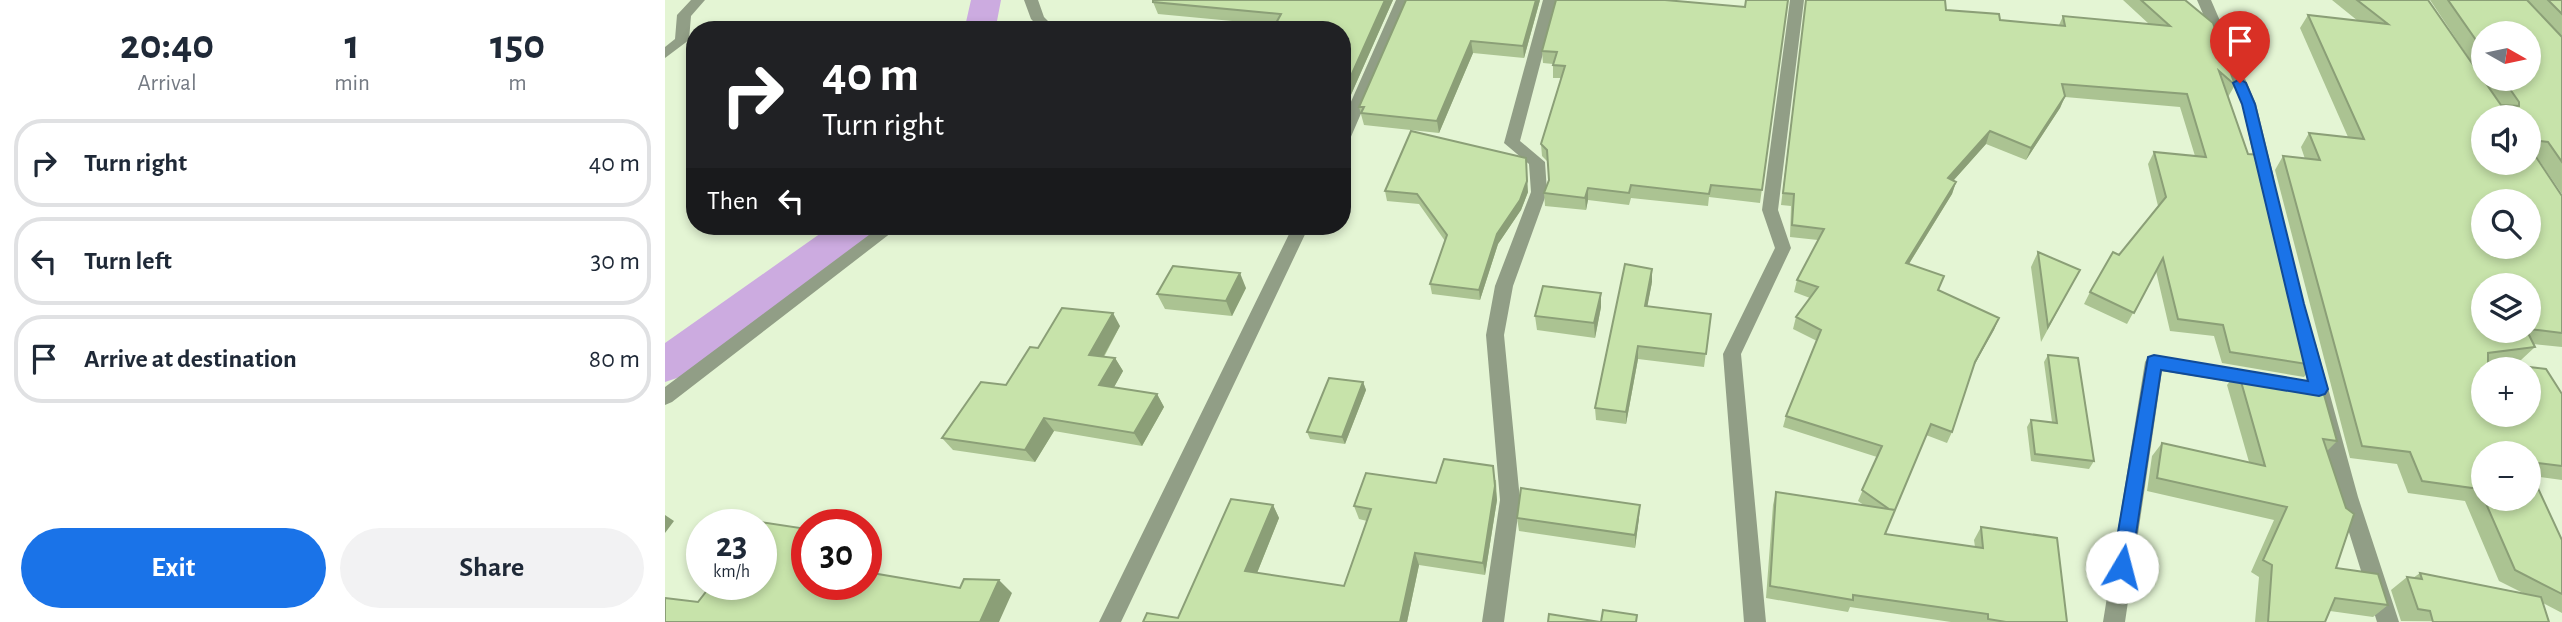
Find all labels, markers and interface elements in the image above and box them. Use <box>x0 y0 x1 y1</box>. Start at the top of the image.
pin <box>2210 11 2270 83</box>
north arrow <box>2471 21 2541 91</box>
map controls <box>2471 21 2541 511</box>
icon: arrive <box>2221 22 2259 60</box>
text: 20:40 <box>120 24 214 66</box>
text: 1 <box>345 24 360 66</box>
text: 150 <box>490 24 545 66</box>
icon: right <box>707 49 798 140</box>
text: 40 m <box>822 51 919 100</box>
text: Arrival <box>138 72 197 95</box>
text: min <box>334 72 370 95</box>
text: m <box>508 72 527 95</box>
button: sound <box>2471 105 2541 175</box>
text: Turn right <box>822 109 944 141</box>
icon: right <box>25 144 63 182</box>
text: Turn right <box>84 150 187 176</box>
text: 40 m <box>589 150 640 176</box>
icon: left <box>772 182 810 220</box>
text: Then <box>707 188 758 214</box>
button: search <box>2471 189 2541 259</box>
icon: left <box>25 242 63 280</box>
text: Turn left <box>84 248 172 274</box>
text: 30 m <box>590 248 640 274</box>
button: layers <box>2471 273 2541 343</box>
icon: arrive <box>25 340 63 378</box>
text: Arrive at destination <box>84 346 297 372</box>
text: 80 m <box>589 346 640 372</box>
button: + <box>2471 357 2541 427</box>
button: − <box>2471 441 2541 511</box>
speed limit sign: 30 <box>791 509 882 600</box>
button: Exit <box>21 528 326 608</box>
button: Share <box>340 528 644 608</box>
text: 23 <box>716 528 747 563</box>
position arrow <box>2085 530 2159 604</box>
text: km/h <box>713 563 750 581</box>

